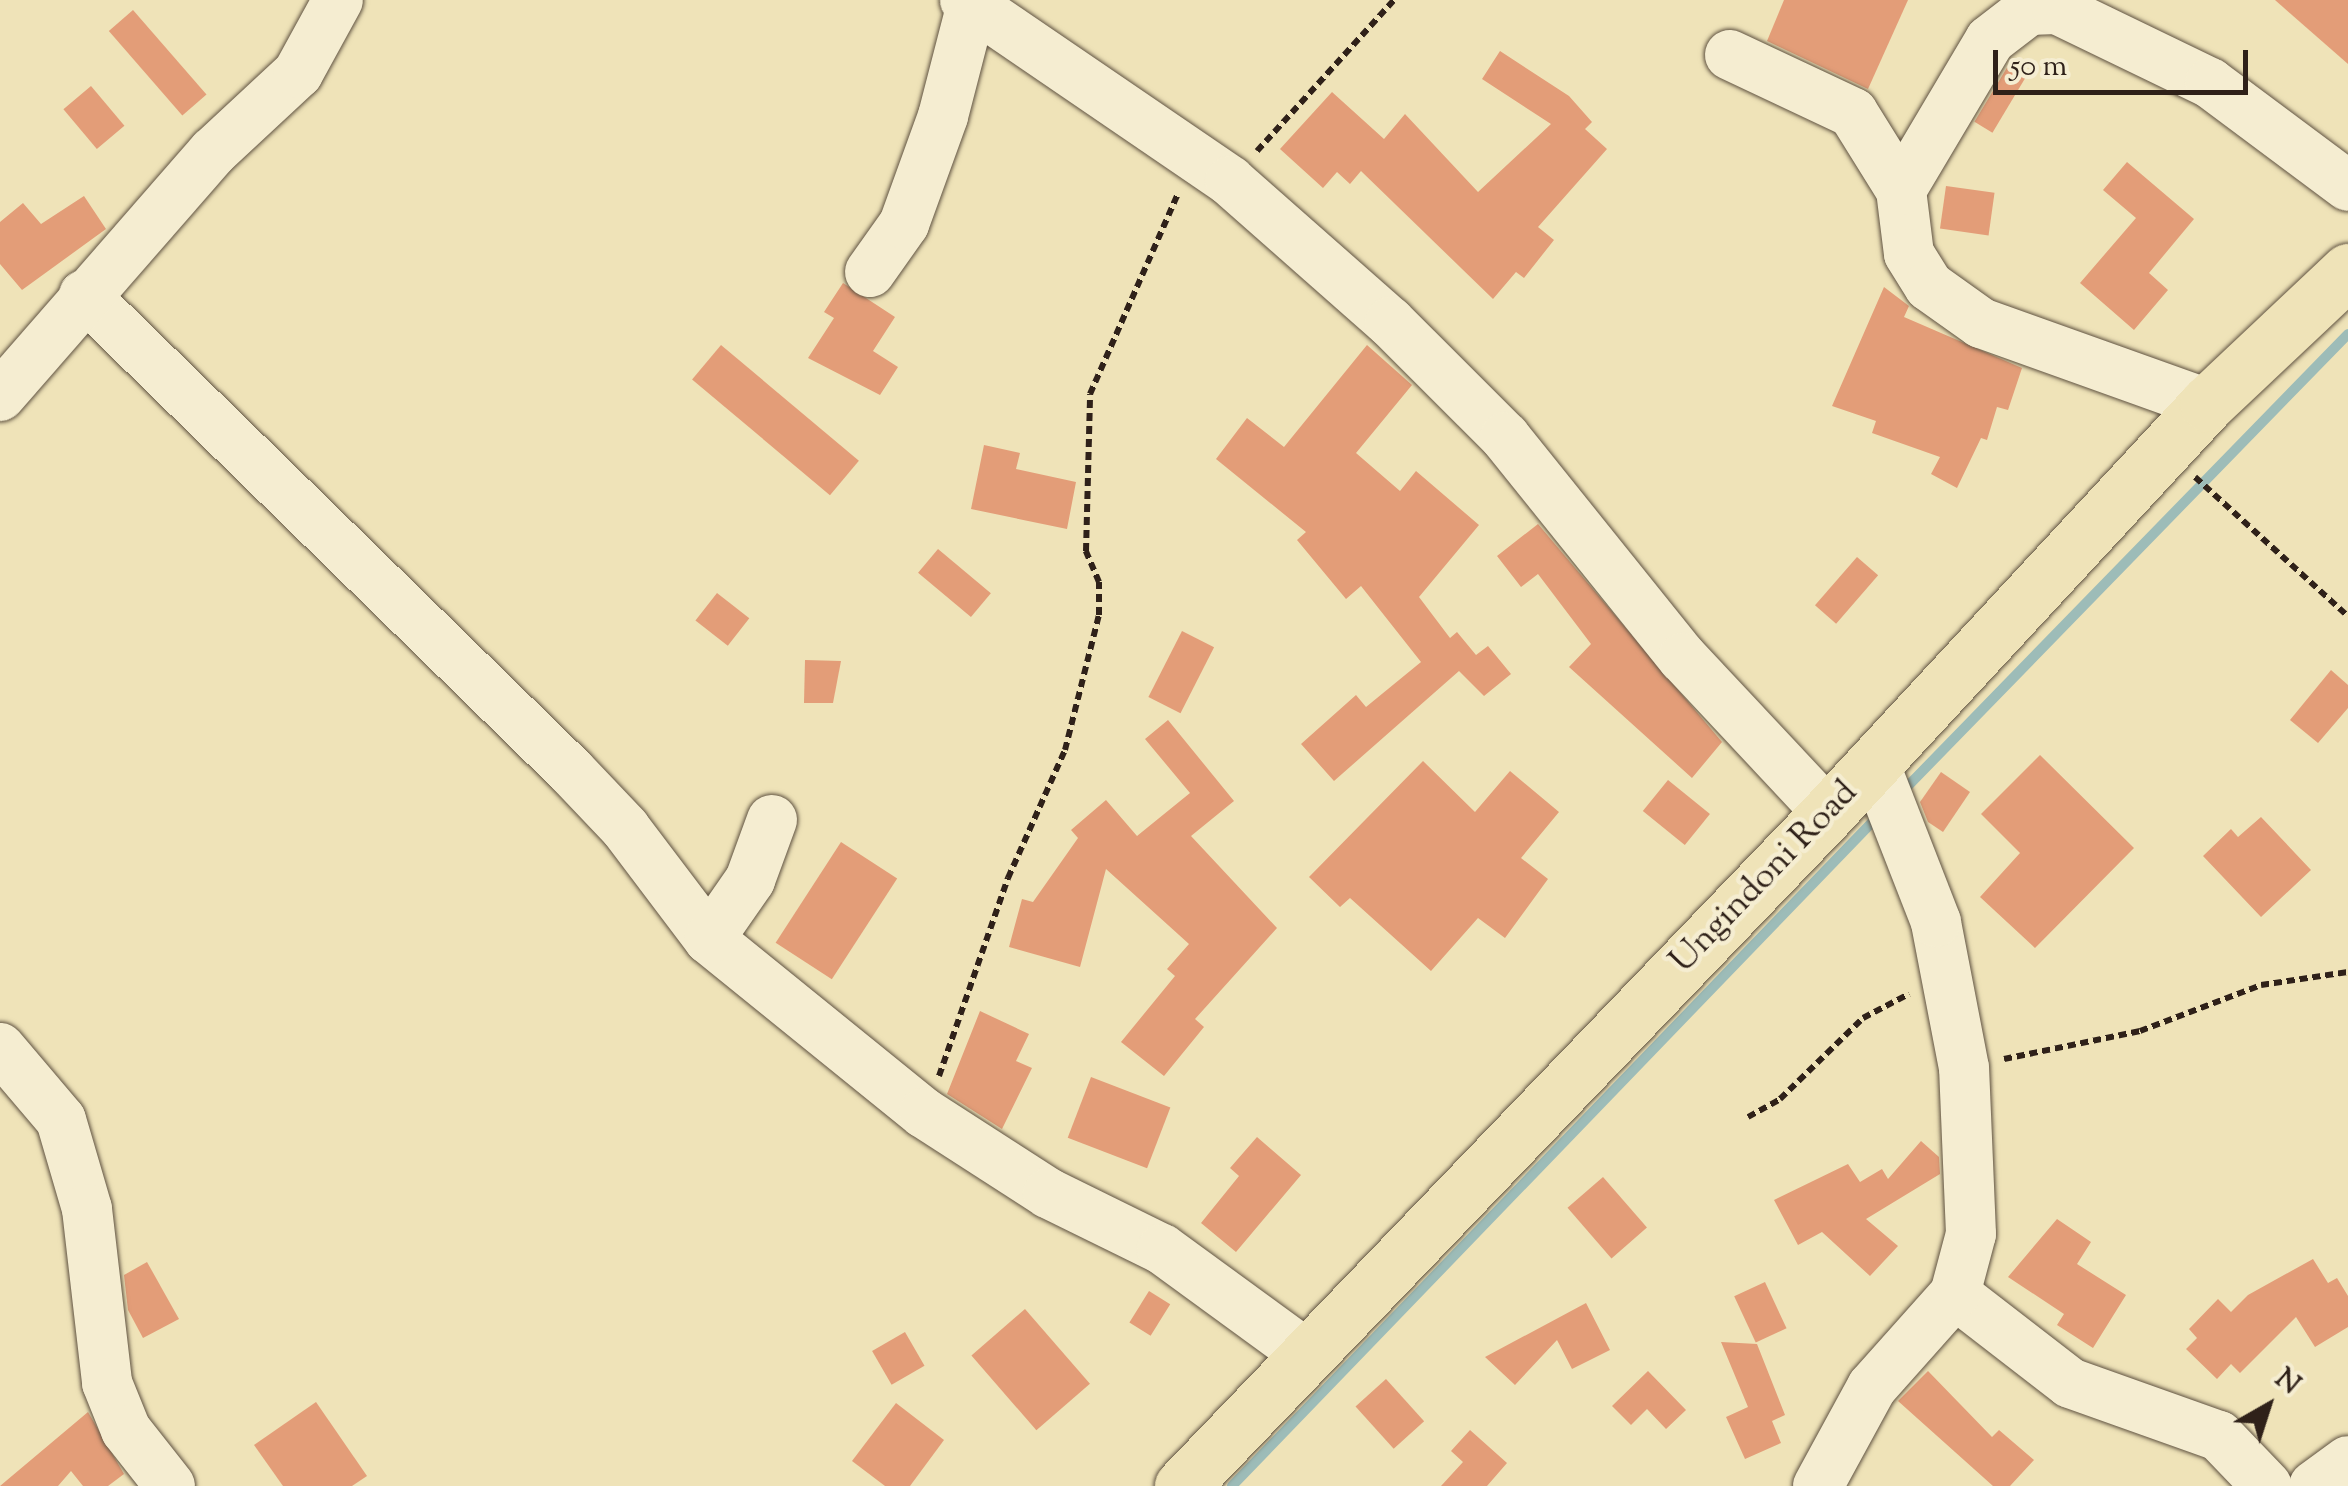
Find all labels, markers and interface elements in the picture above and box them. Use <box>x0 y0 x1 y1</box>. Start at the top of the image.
scale bar <box>1998 30 2253 92</box>
text: 50 m <box>2010 46 2067 89</box>
street label: Ungindoni Road <box>1663 773 1867 983</box>
north arrow <box>2218 1356 2318 1456</box>
text: N <box>2266 1360 2308 1405</box>

